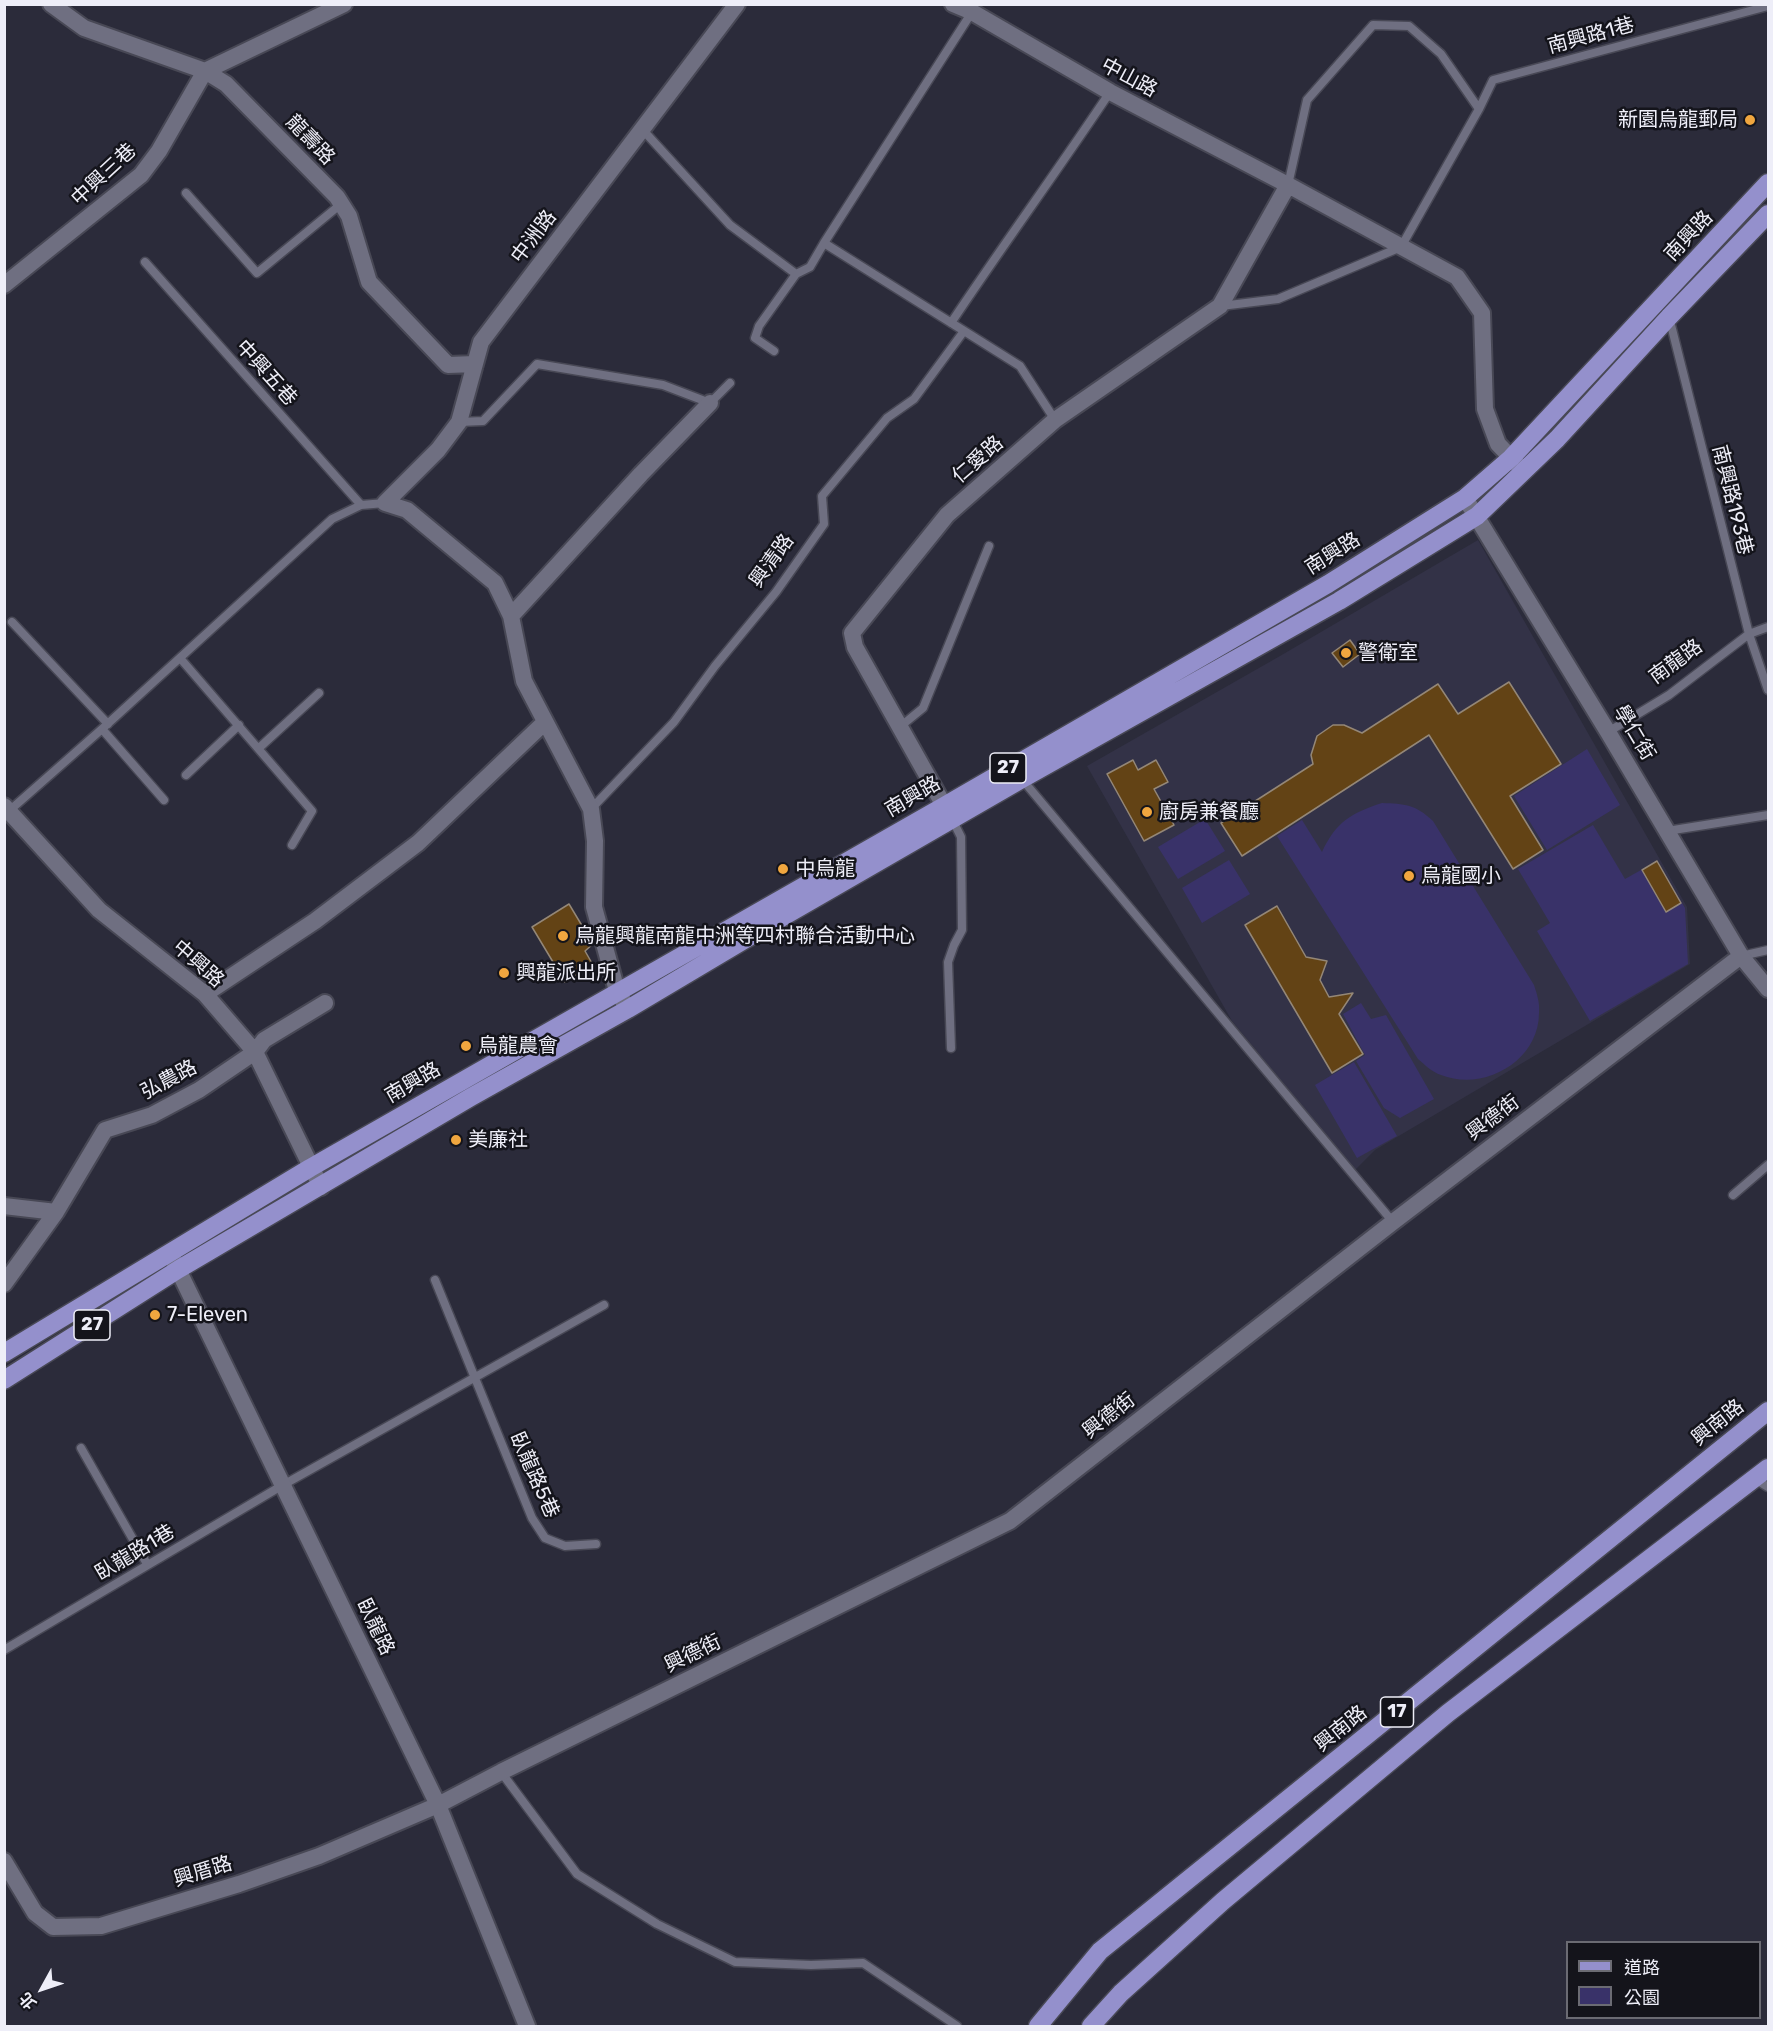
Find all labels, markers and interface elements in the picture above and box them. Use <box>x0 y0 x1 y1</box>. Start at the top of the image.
street label: 南興路1巷 <box>1545 13 1637 59</box>
street label: 中山路 <box>1097 53 1161 103</box>
place label: 新園烏龍郵局 <box>1618 108 1738 132</box>
street label: 龍壽路 <box>281 110 339 170</box>
marker: 新園烏龍郵局 <box>1743 113 1757 127</box>
street label: 中興三巷 <box>67 139 141 211</box>
street label: 中洲路 <box>506 206 562 268</box>
street label: 南興路 <box>1660 206 1718 266</box>
street label: 中興五巷 <box>230 335 302 411</box>
street label: 仁愛路 <box>947 431 1009 489</box>
street label: 南興路193巷 <box>1707 443 1757 557</box>
street label: 南興路 <box>1301 528 1365 580</box>
street label: 興清路 <box>745 530 799 592</box>
street label: 南龍路 <box>1645 635 1707 689</box>
place label: 警衛室 <box>1358 641 1418 665</box>
marker: 警衛室 <box>1339 646 1353 660</box>
street label: 學仁街 <box>1608 701 1660 765</box>
road number: 27 <box>990 753 1026 783</box>
street label: 南興路 <box>881 772 945 822</box>
place label: 廚房兼餐廳 <box>1159 800 1259 824</box>
marker: 廚房兼餐廳 <box>1140 805 1154 819</box>
place label: 中烏龍 <box>795 857 855 881</box>
marker: 中烏龍 <box>776 862 790 876</box>
place label: 烏龍國小 <box>1421 864 1501 888</box>
marker: 烏龍國小 <box>1402 869 1416 883</box>
place label: 烏龍興龍南龍中洲等四村聯合活動中心 <box>575 924 915 948</box>
marker: 烏龍興龍南龍中洲等四村聯合活動中心 <box>556 929 570 943</box>
street label: 中興路 <box>167 935 229 993</box>
place label: 興龍派出所 <box>516 961 616 985</box>
marker: 興龍派出所 <box>497 966 511 980</box>
place label: 烏龍農會 <box>478 1034 558 1058</box>
marker: 烏龍農會 <box>459 1039 473 1053</box>
street label: 弘農路 <box>137 1055 201 1105</box>
street label: 南興路 <box>381 1058 445 1108</box>
street label: 興德街 <box>1462 1090 1524 1146</box>
place label: 美廉社 <box>468 1128 528 1152</box>
marker: 美廉社 <box>449 1133 463 1147</box>
place label: 7-Eleven <box>167 1303 248 1327</box>
marker: 7-Eleven <box>148 1308 162 1322</box>
road number: 27 <box>74 1310 110 1340</box>
street label: 興德街 <box>1078 1388 1140 1444</box>
street label: 興南路 <box>1687 1395 1749 1451</box>
street label: 臥龍路5巷 <box>504 1428 564 1522</box>
street label: 臥龍路1巷 <box>91 1520 179 1586</box>
street label: 臥龍路 <box>351 1595 399 1659</box>
street label: 興德街 <box>661 1630 725 1678</box>
road number: 17 <box>1380 1697 1414 1727</box>
street label: 興南路 <box>1310 1701 1372 1757</box>
street label: 興厝路 <box>171 1852 235 1892</box>
legend <box>1566 1941 1761 2019</box>
text: 道路 <box>1624 1957 1660 1979</box>
north arrow <box>12 1959 72 2019</box>
text: 公園 <box>1624 1987 1660 2009</box>
text: 北 <box>15 1989 40 2013</box>

